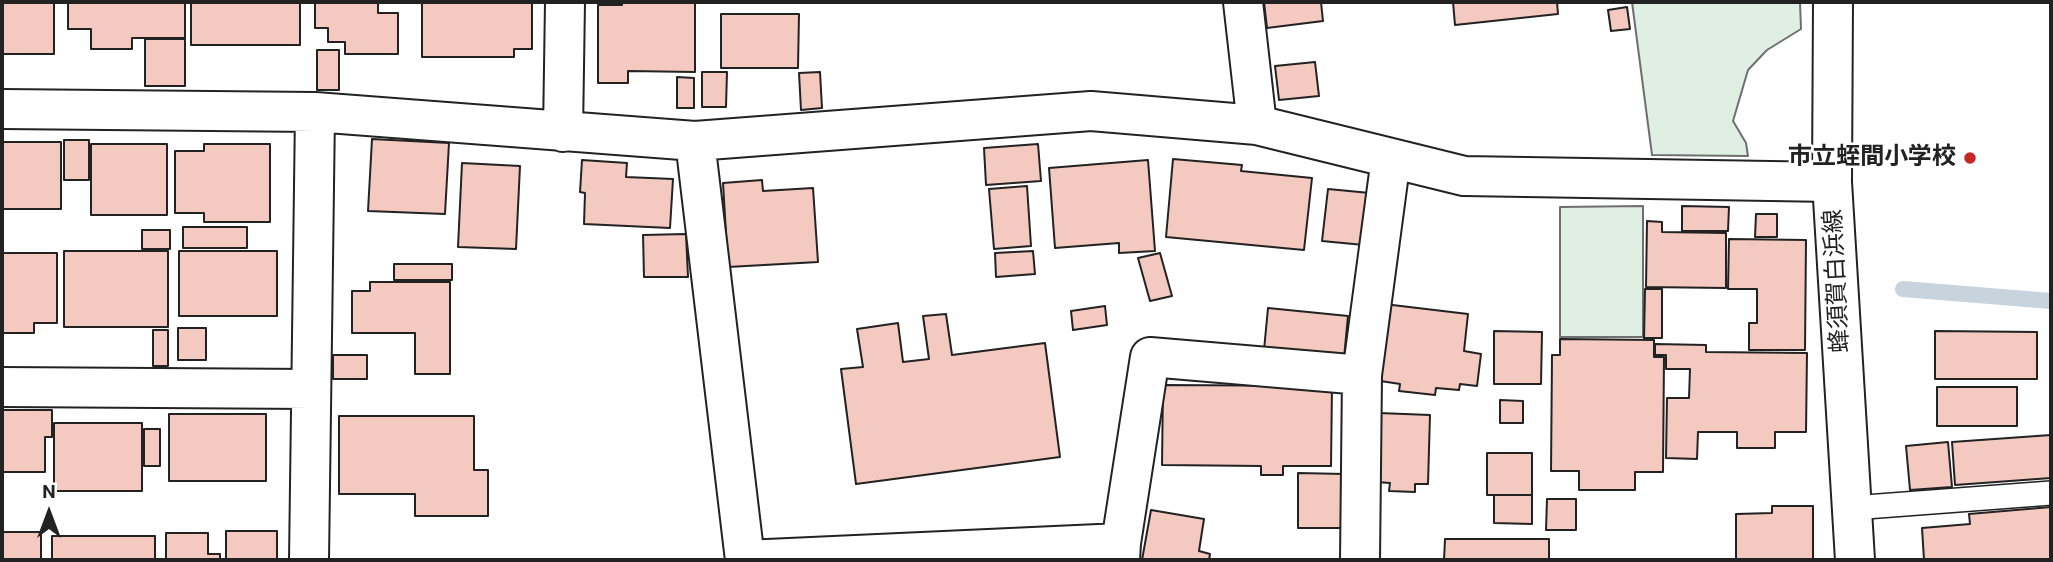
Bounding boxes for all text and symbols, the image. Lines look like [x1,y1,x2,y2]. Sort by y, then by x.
place label: 市立蛭間小学校 [1788,144,1956,172]
marker: 市立蛭間小学校 [1962,150,1978,166]
street label: 蜂須賀白浜線 [1820,208,1856,354]
north arrow [14,478,84,548]
text: N [42,480,56,503]

